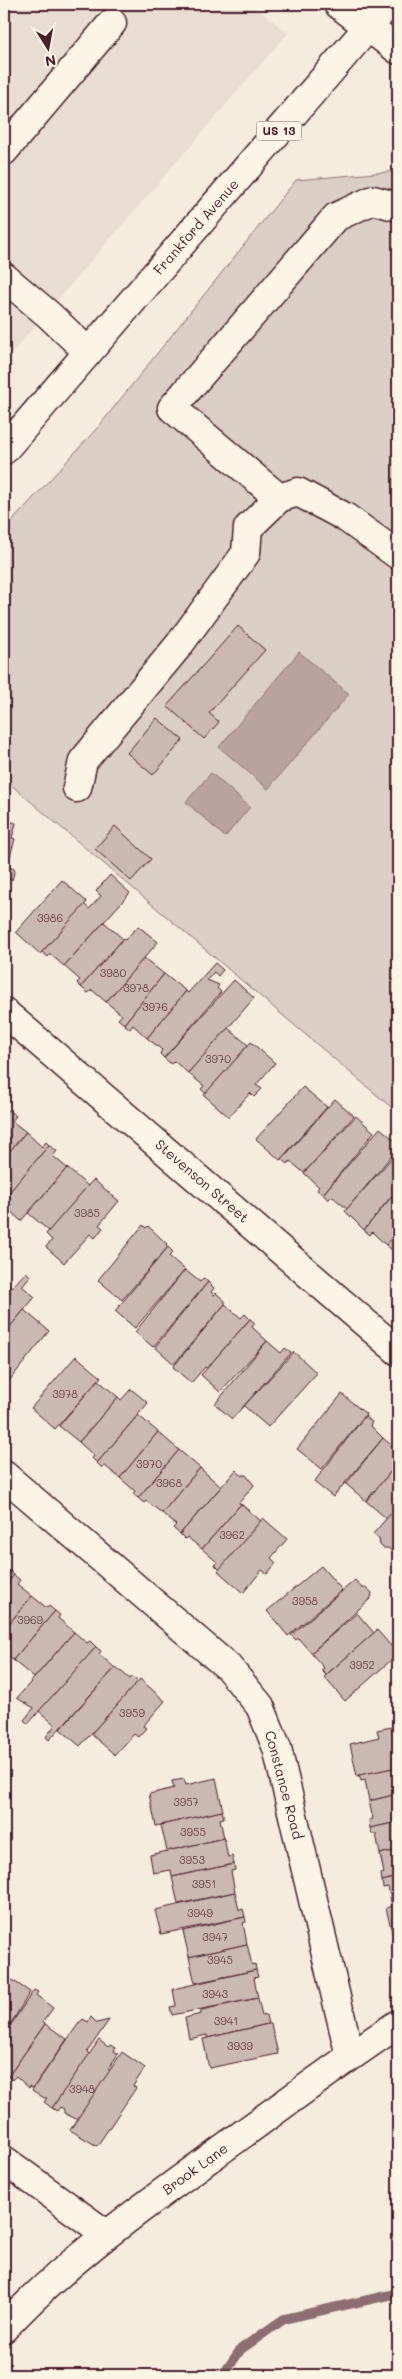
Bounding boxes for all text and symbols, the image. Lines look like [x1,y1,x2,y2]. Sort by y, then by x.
north arrow [22,22,72,72]
text: N [44,51,58,72]
road number: US 13 [256,122,302,140]
street label: Frankford Avenue [149,175,243,279]
house number: 3986 [37,910,63,925]
house number: 3980 [100,965,126,980]
house number: 3978 [123,980,149,995]
house number: 3976 [142,999,168,1014]
house number: 3970 [205,1051,231,1066]
street label: Stevenson Street [151,1135,253,1227]
house number: 3985 [74,1205,100,1220]
house number: 3978 [52,1386,78,1401]
house number: 3970 [136,1456,162,1471]
house number: 3968 [156,1475,182,1490]
house number: 3962 [219,1527,245,1542]
house number: 3958 [292,1593,318,1608]
house number: 3969 [17,1612,44,1627]
house number: 3952 [349,1657,375,1672]
house number: 3959 [119,1705,145,1720]
street label: Constance Road [261,1728,308,1841]
house number: 3957 [173,1794,199,1809]
house number: 3955 [180,1824,206,1839]
house number: 3953 [179,1852,205,1867]
house number: 3951 [192,1876,216,1891]
house number: 3949 [187,1905,213,1920]
house number: 3947 [202,1929,228,1944]
house number: 3945 [207,1952,233,1967]
house number: 3943 [202,1986,228,2001]
house number: 3941 [214,2013,238,2028]
house number: 3939 [227,2038,253,2053]
house number: 3948 [69,2081,95,2096]
street label: Brook Lane [158,2138,231,2199]

